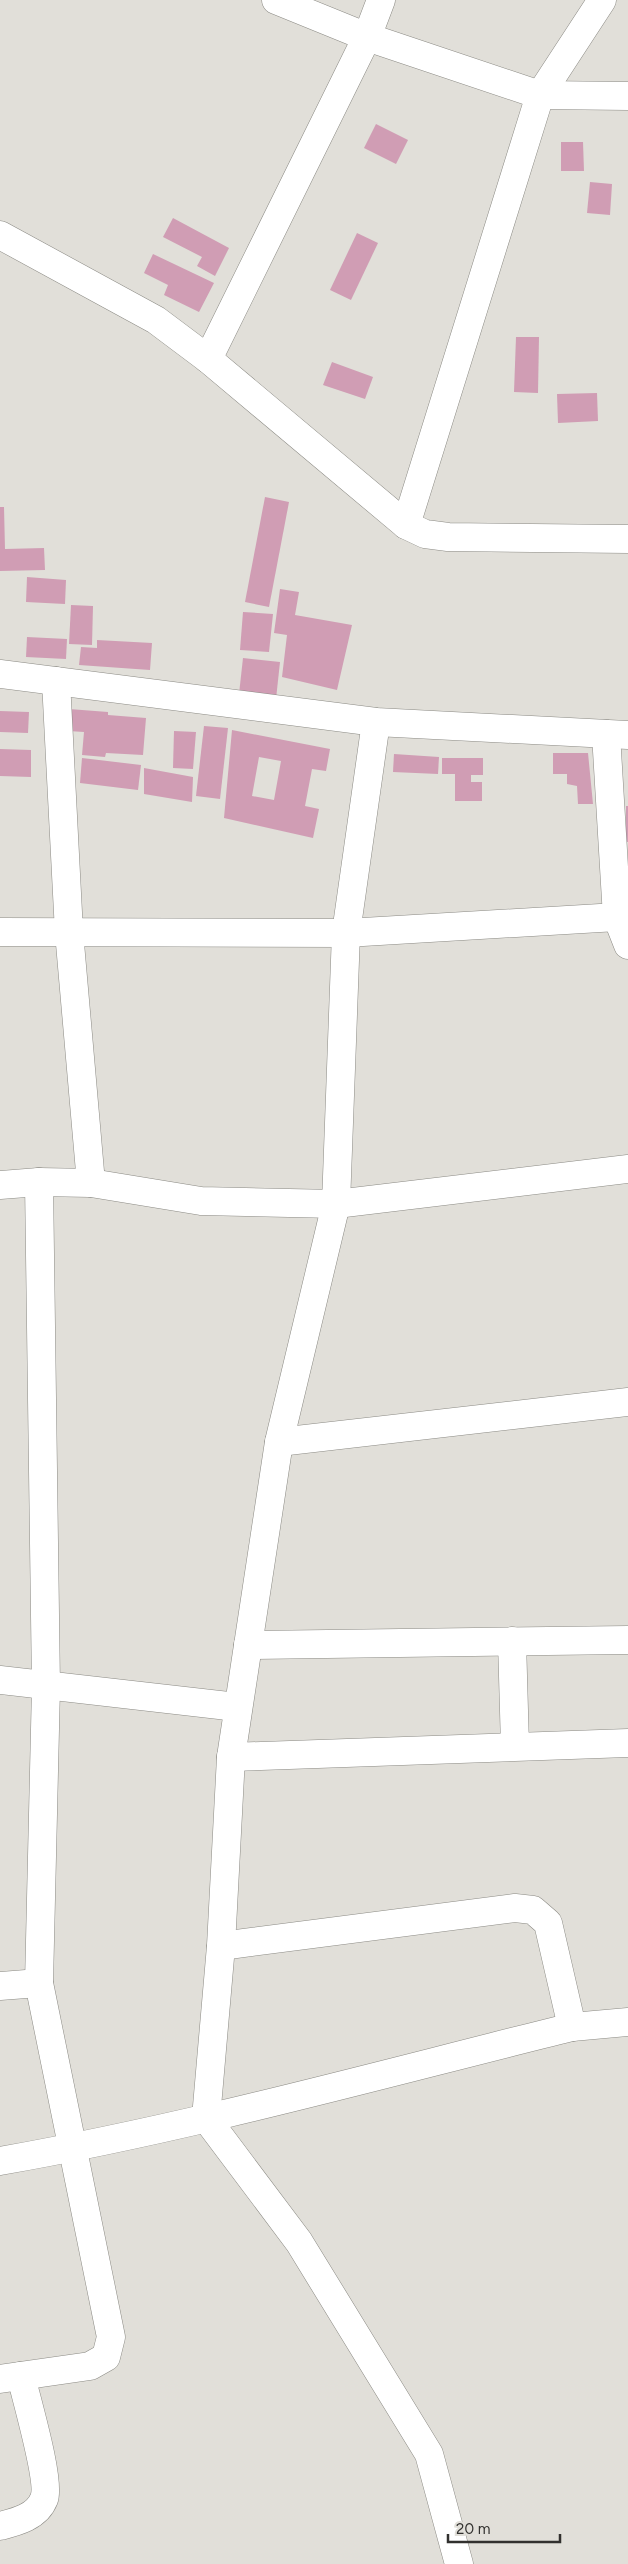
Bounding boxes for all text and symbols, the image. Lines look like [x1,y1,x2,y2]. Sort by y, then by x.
scale bar [448,2512,560,2544]
text: 20 m [456,2520,490,2538]

